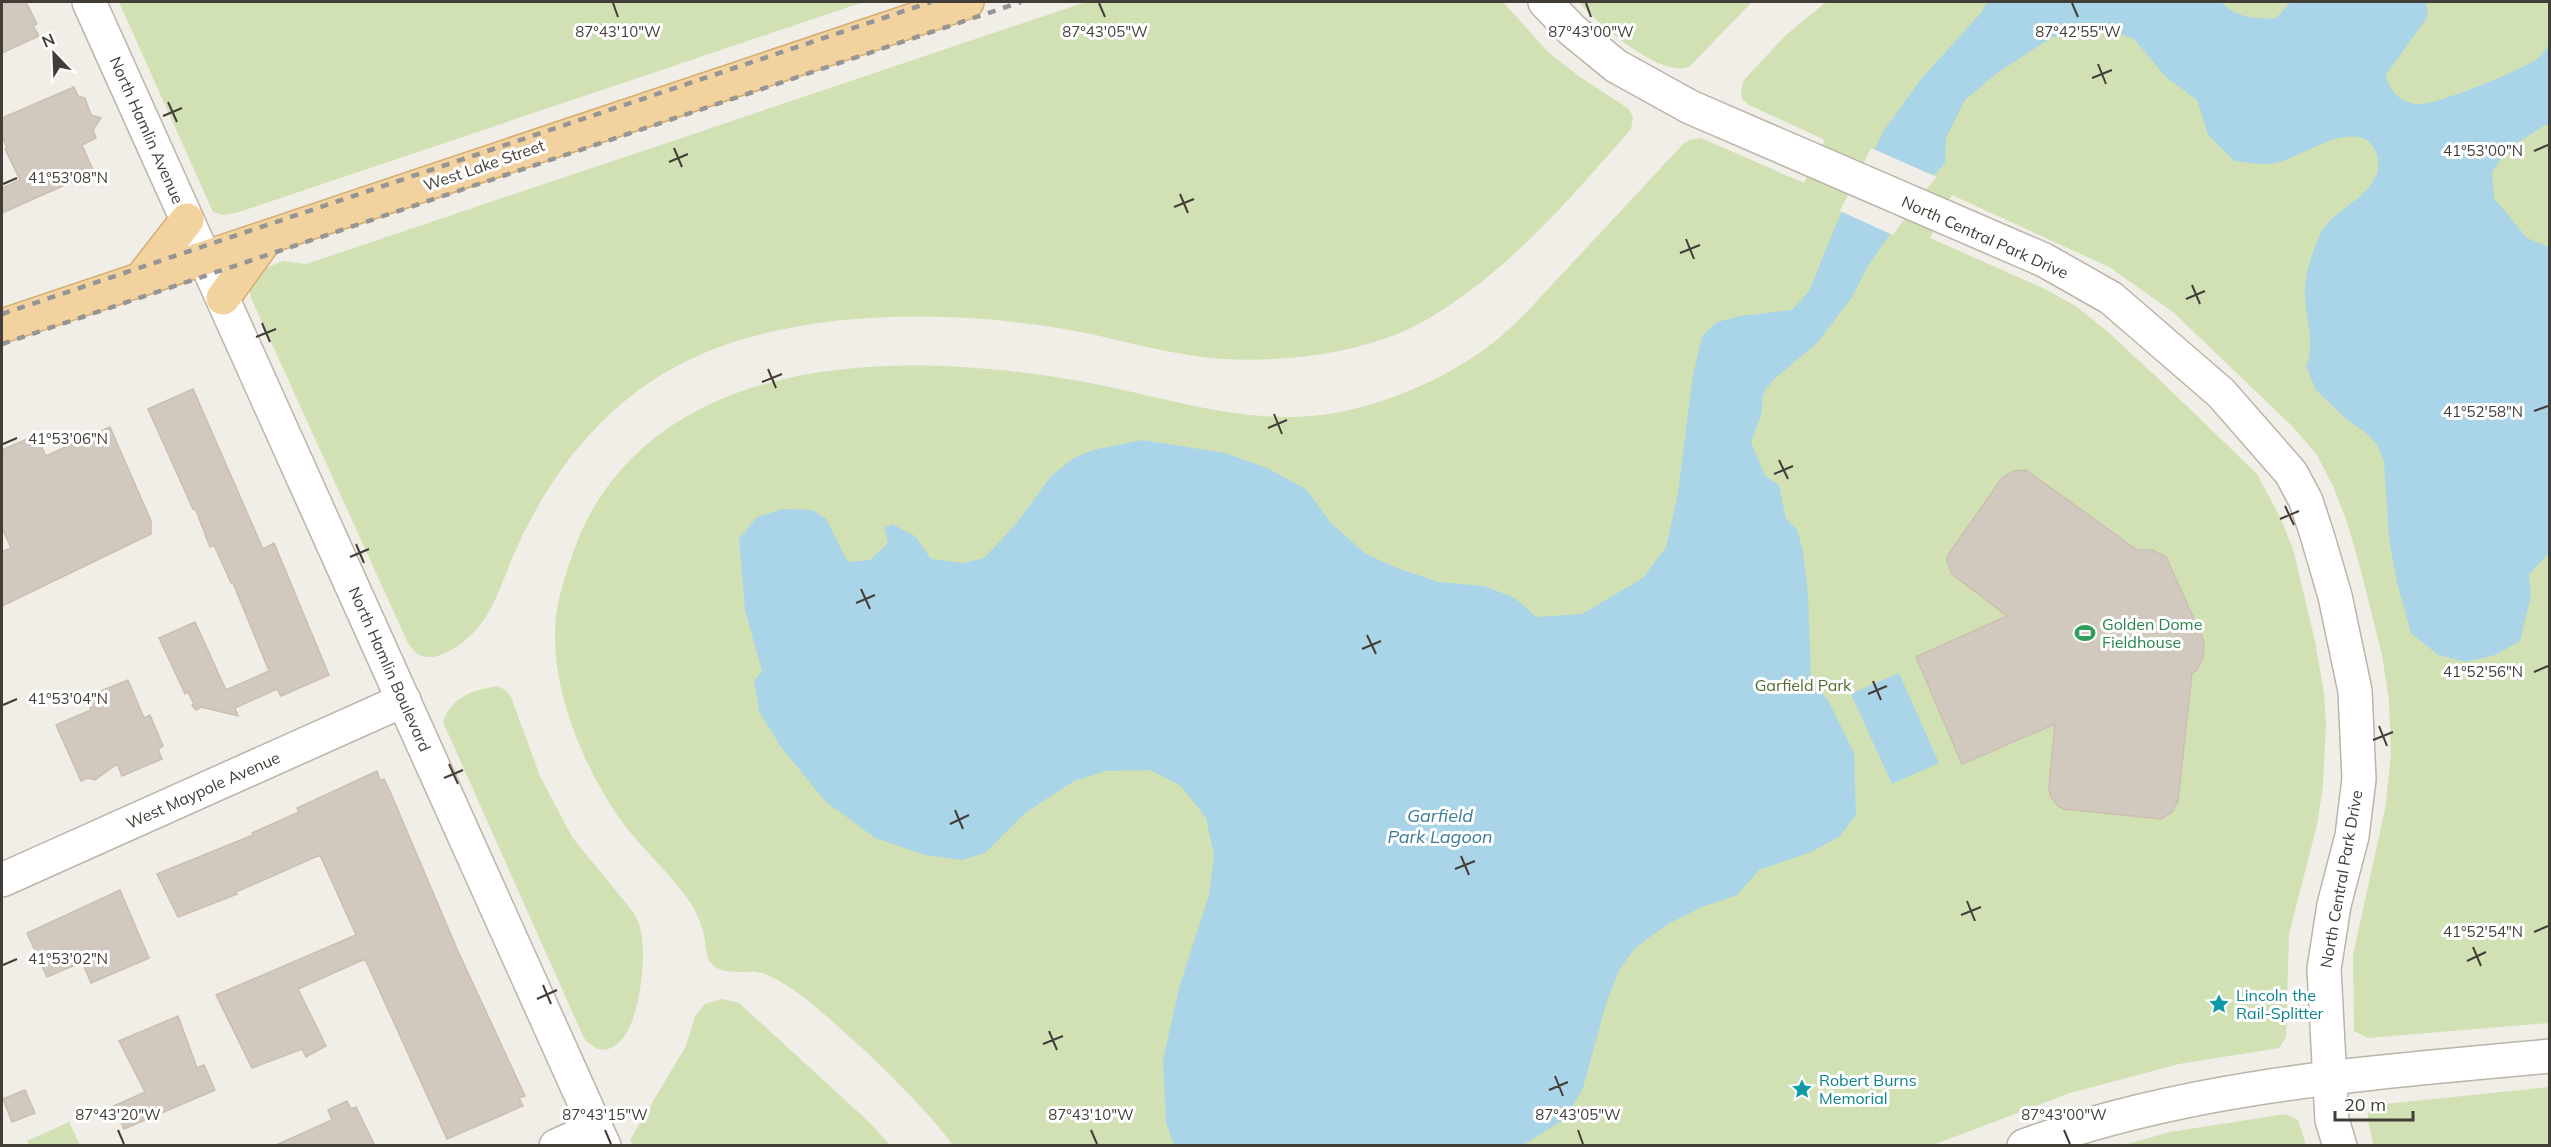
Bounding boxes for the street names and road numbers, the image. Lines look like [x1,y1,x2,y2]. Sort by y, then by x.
street label: North Hamlin Avenue [105,53,189,207]
street label: West Lake Street [421,135,548,195]
street label: North Central Park Drive [1899,191,2071,283]
street label: North Hamlin Boulevard [345,583,435,755]
street label: West Maypole Avenue [123,747,283,833]
street label: North Central Park Drive [2315,788,2367,970]

